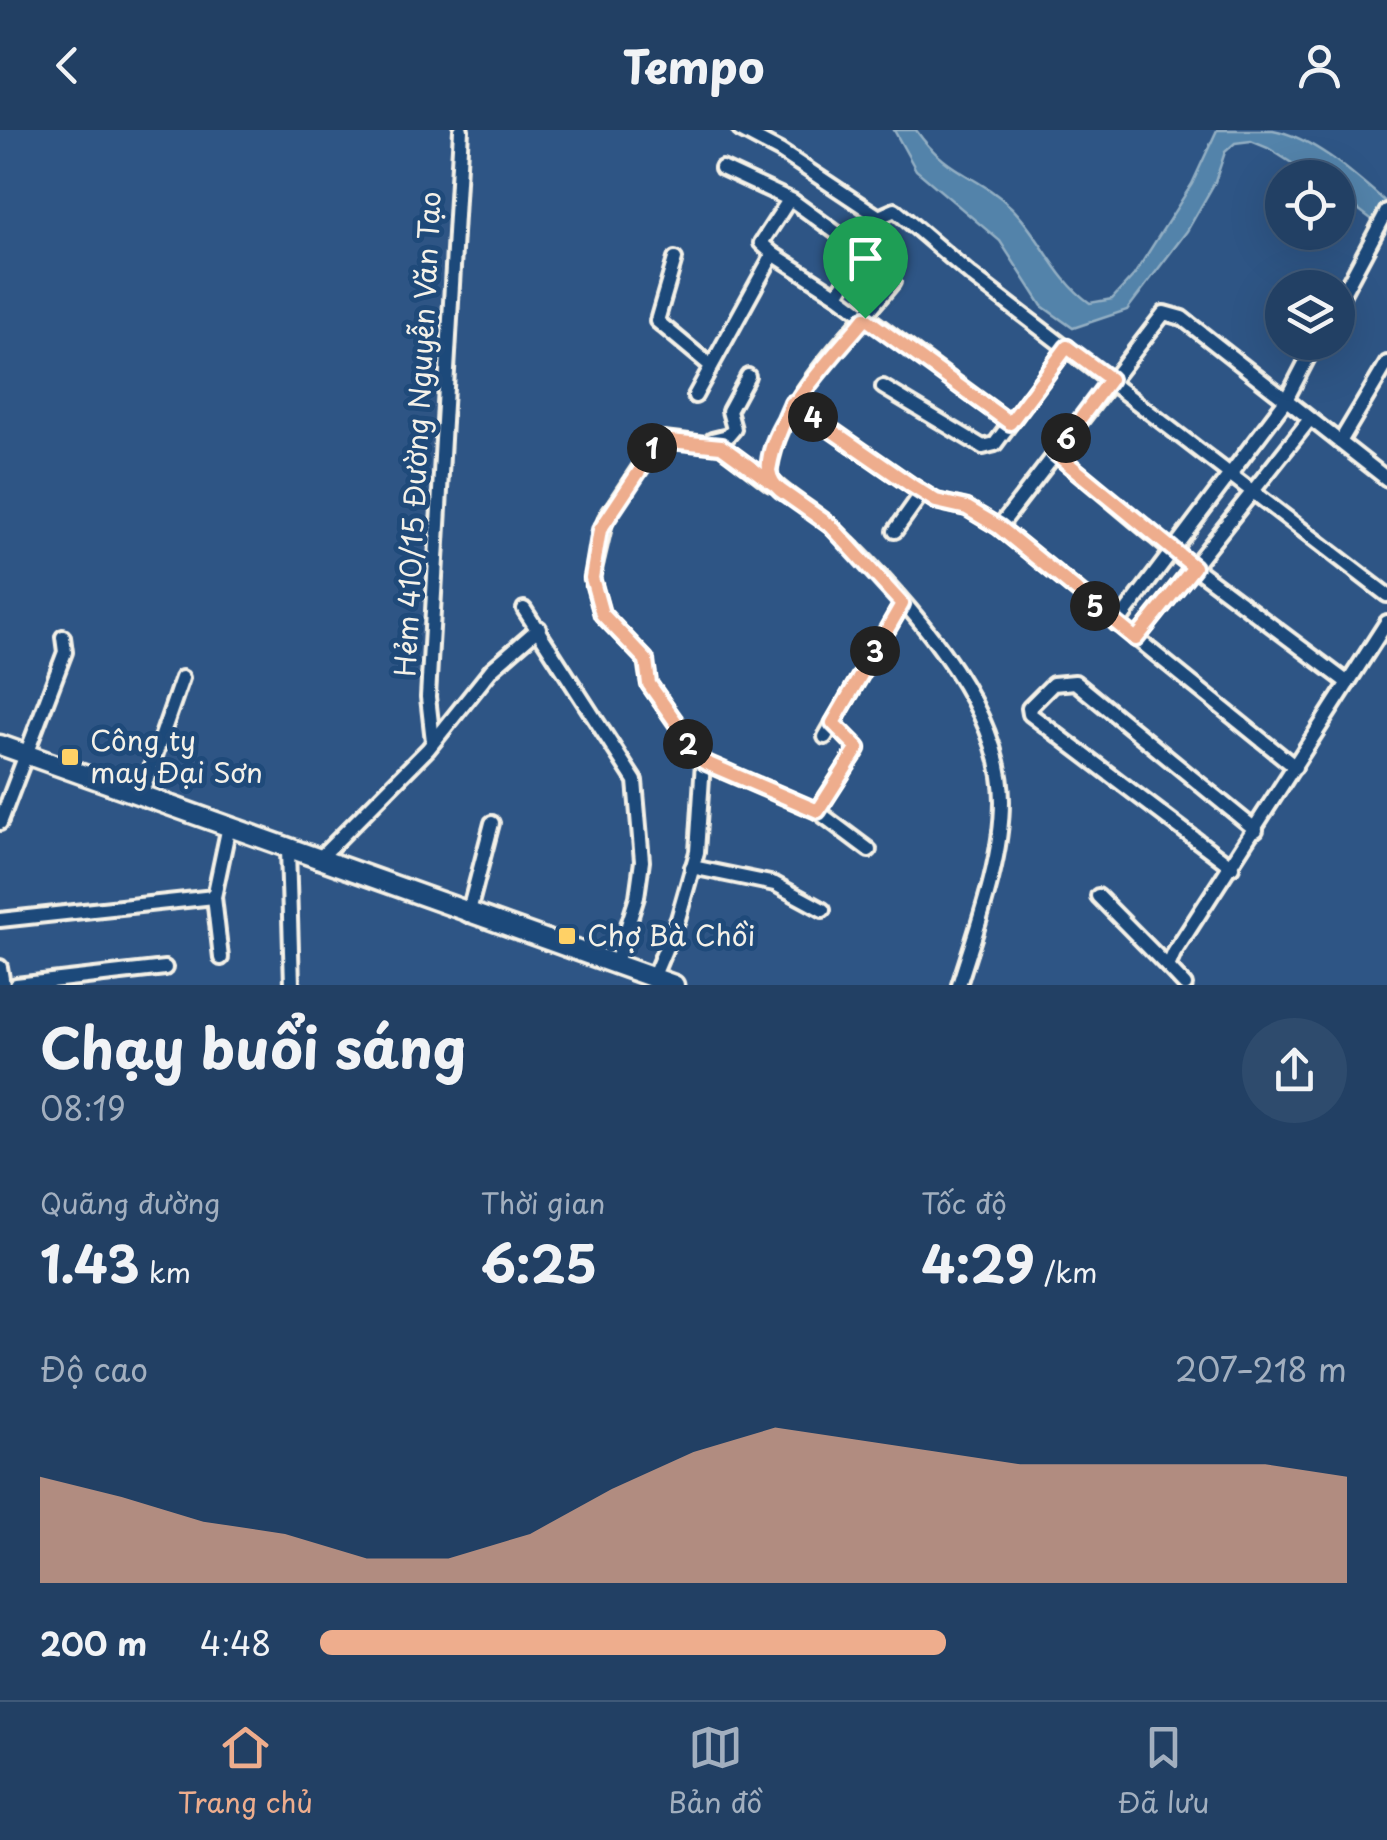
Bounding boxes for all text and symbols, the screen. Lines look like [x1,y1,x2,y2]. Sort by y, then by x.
text: Tempo [622,31,765,99]
icon: back [40,38,95,93]
icon: person [1292,38,1347,93]
map controls [1265,160,1355,360]
button: locate [1265,160,1355,250]
street label: Hẻm 410/15 Đường Nguyễn Văn Tạo [382,190,451,678]
pin [823,216,908,319]
icon: arrive [838,231,893,286]
button: layers [1265,270,1355,360]
pin: 4 [788,392,838,442]
text: 4 [803,395,823,438]
pin: 6 [1041,413,1091,463]
text: 6 [1056,416,1076,459]
pin: 1 [627,423,677,473]
text: 1 [645,426,659,469]
pin: 5 [1070,581,1120,631]
text: 5 [1086,584,1104,627]
pin: 3 [850,626,900,676]
text: 3 [866,629,884,672]
place label: Công ty may Đại Sơn [90,718,263,793]
pin: 2 [663,719,713,769]
text: 2 [678,722,698,765]
marker: Công ty may Đại Sơn [59,746,81,768]
place label: Chợ Bà Chồi [587,913,755,956]
marker: Chợ Bà Chồi [556,925,578,947]
text: Chạy buổi sáng [40,1005,466,1088]
button: share [1242,1018,1347,1123]
text: 08:19 [40,1084,126,1132]
text: Quãng đường [40,1181,220,1224]
text: Thời gian [481,1181,605,1224]
text: Tốc độ [921,1181,1007,1224]
text: 1.43 [40,1224,140,1300]
text: 6:25 [481,1224,597,1300]
text: 4:29 [921,1224,1035,1300]
text: km [140,1250,191,1293]
text: /km [1035,1250,1097,1293]
text: Độ cao [40,1345,148,1393]
text: 207–218 m [1175,1345,1347,1393]
text: 200 m [40,1619,147,1667]
text: 4:48 [200,1619,271,1667]
tab: Trang chủ [178,1720,313,1823]
tab: Bản đồ [668,1720,762,1823]
tab: Đã lưu [1118,1720,1209,1823]

